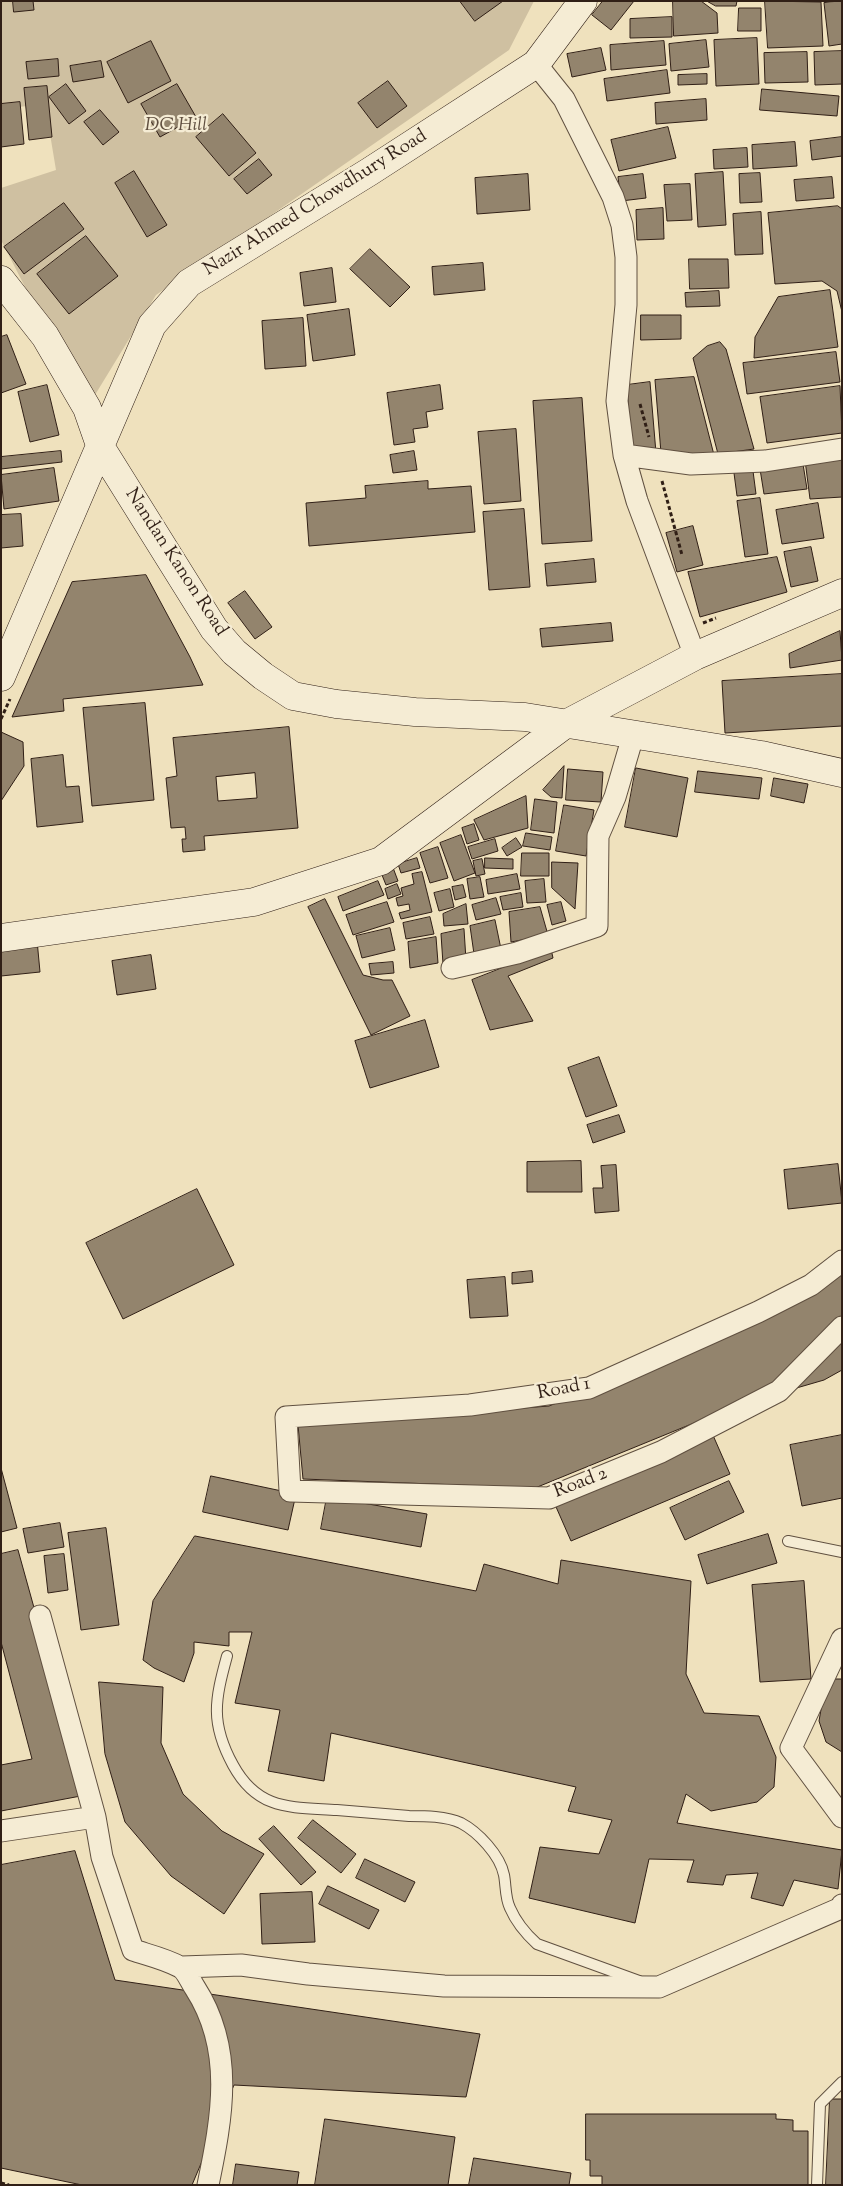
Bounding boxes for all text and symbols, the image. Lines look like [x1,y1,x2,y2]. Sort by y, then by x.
park label: DC Hill [145,116,207,138]
street label: Nazir Ahmed Chowdhury Road [200,126,432,282]
street label: Nandan Kanon Road [119,485,231,641]
street label: Road 1 [536,1374,592,1406]
street label: Road 2 [551,1463,611,1505]

